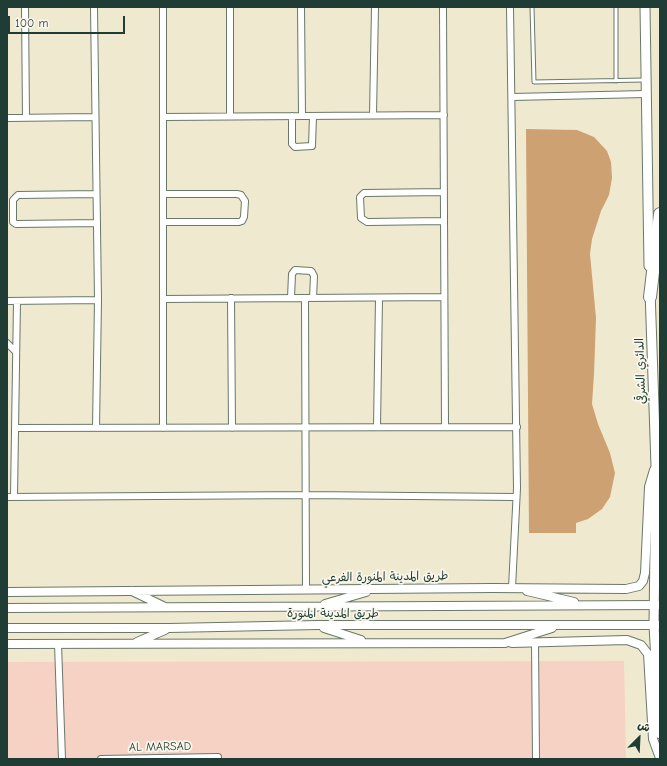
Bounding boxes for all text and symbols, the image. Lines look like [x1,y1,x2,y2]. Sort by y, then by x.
scale bar [10,8,127,34]
text: 100 m [15,16,48,30]
street label: الدائري الشرقي [633,338,649,404]
street label: طريق المدينة المنورة الفرعي [322,569,448,585]
street label: طريق المدينة المنورة [287,607,379,621]
north arrow [619,718,659,758]
text: ش [636,718,652,735]
street label: AL MARSAD [129,739,191,755]

